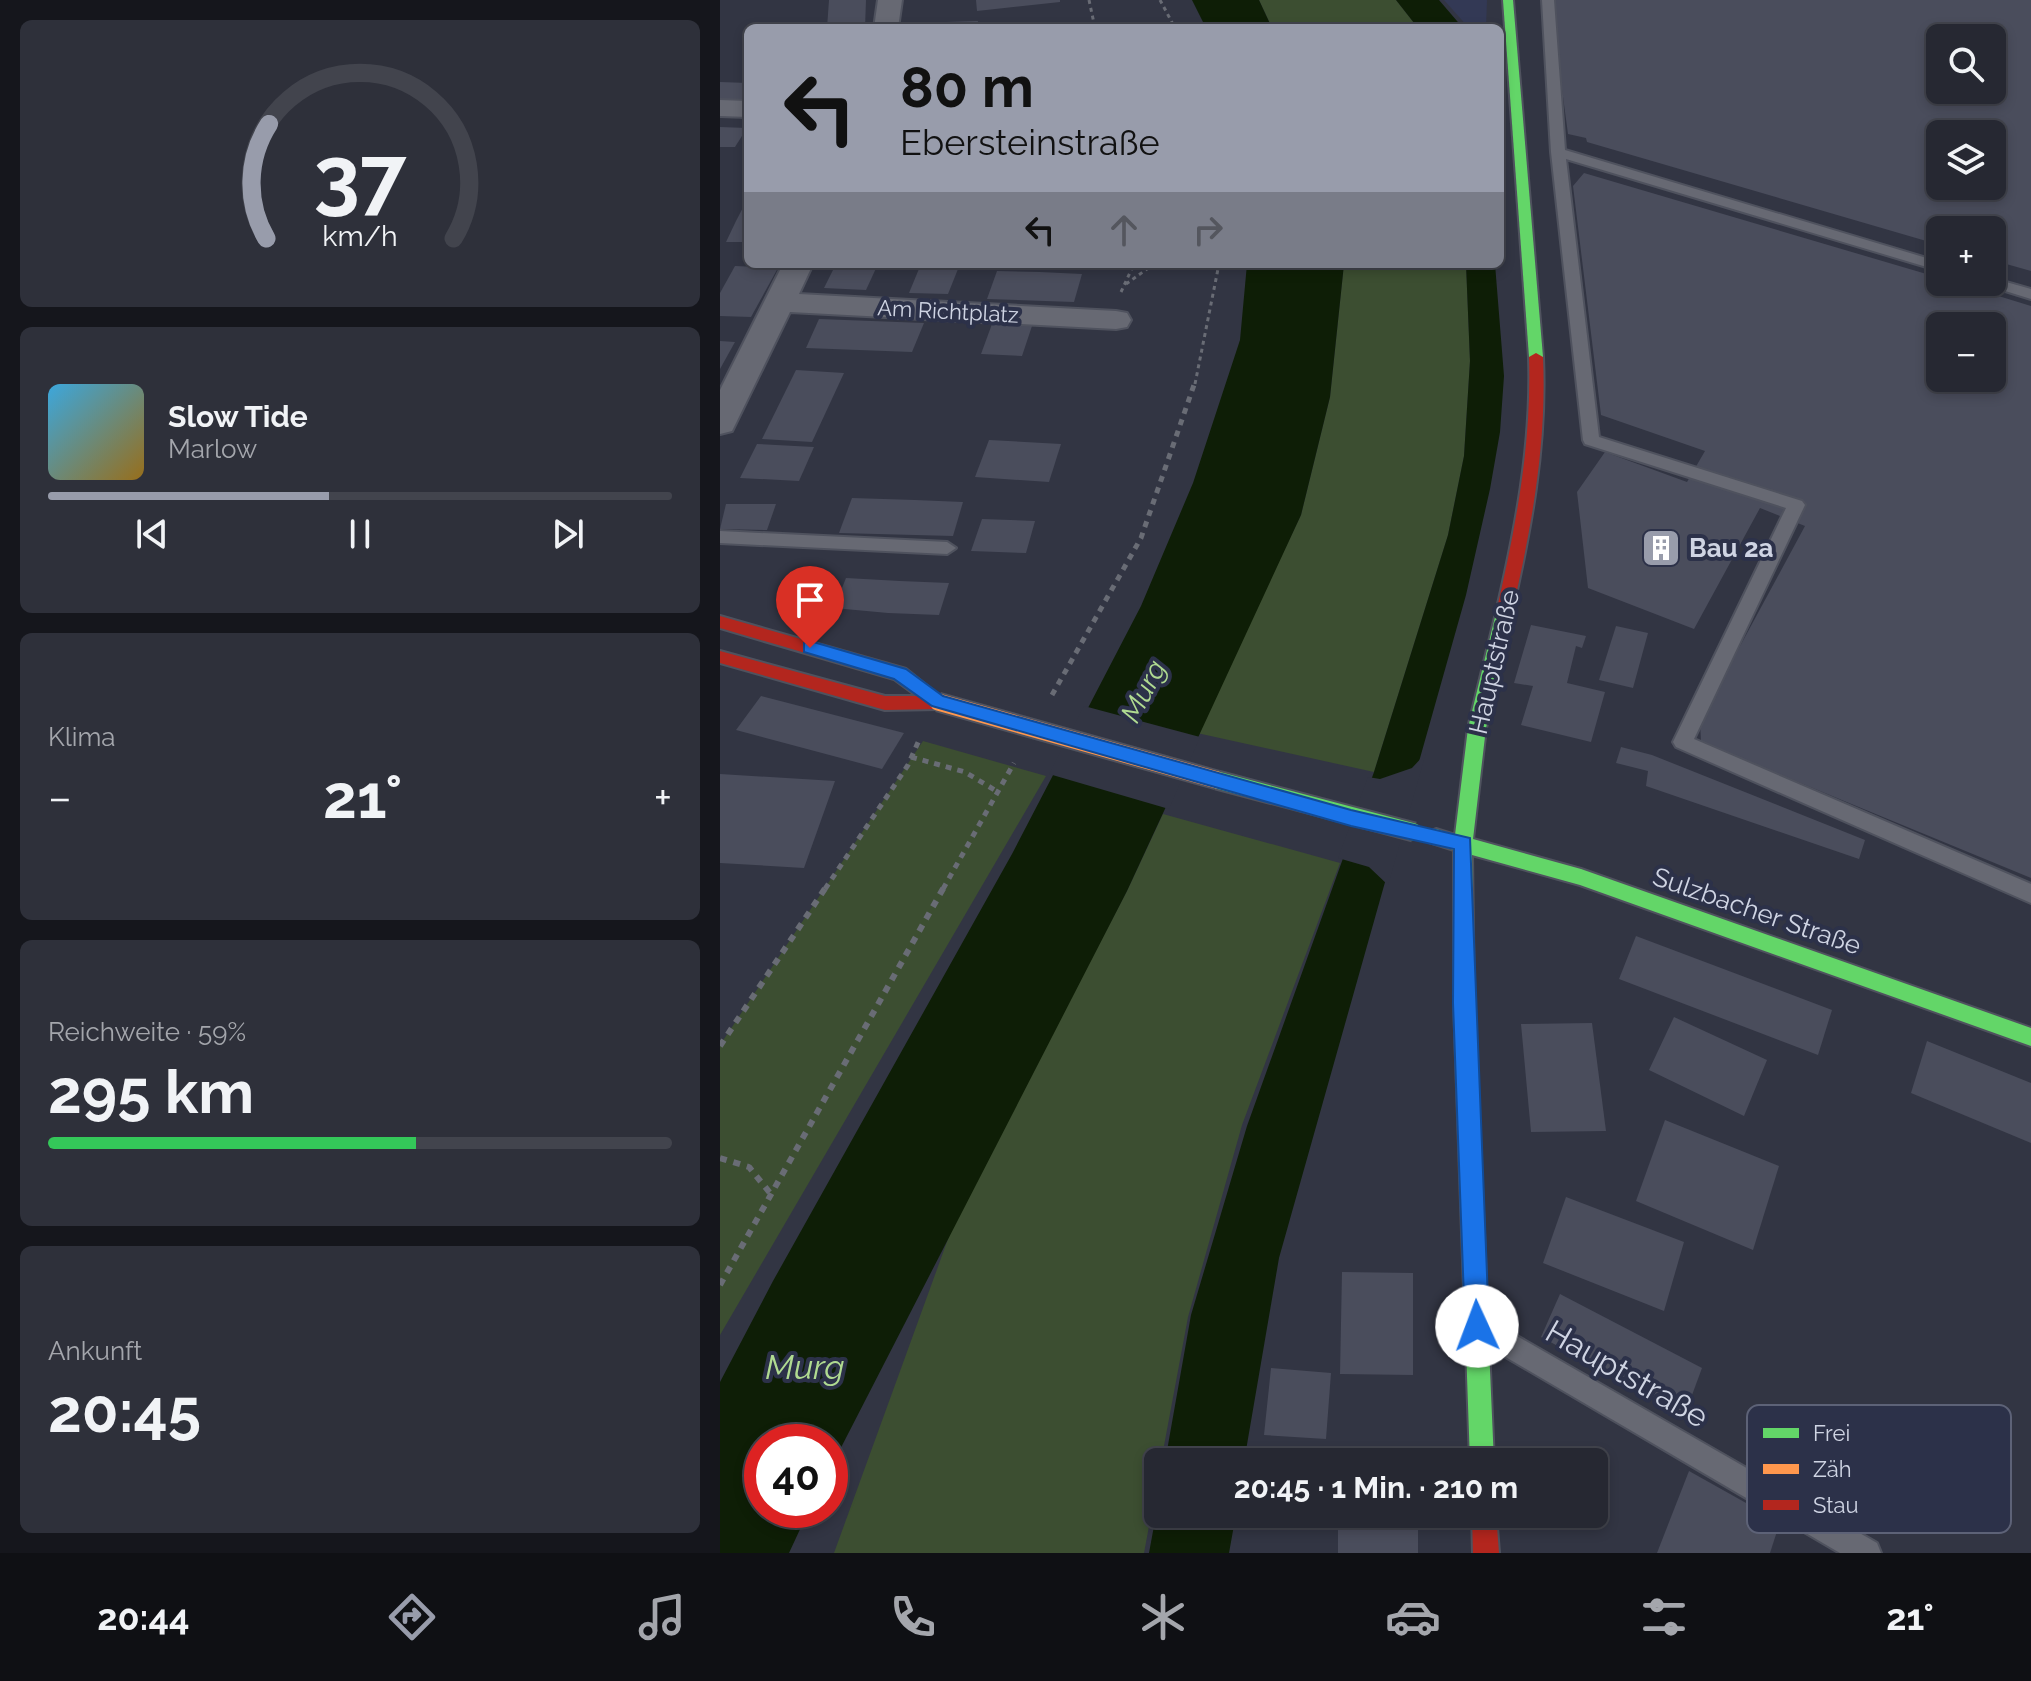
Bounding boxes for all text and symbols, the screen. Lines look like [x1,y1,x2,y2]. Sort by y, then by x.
map controls [1926,24,2006,392]
button: search [1926,24,2006,104]
text: 80 m [900,54,1034,120]
icon: left [768,56,872,160]
button: layers [1926,120,2006,200]
text: Ebersteinstraße [900,121,1160,163]
text: 37 [313,127,407,224]
icon: left [1018,208,1062,252]
icon: ahead [1102,208,1146,252]
icon: right [1186,208,1230,252]
button: + [1926,216,2006,296]
text: km/h [322,219,398,253]
street label: Am Richtplatz [877,294,1020,328]
button: − [1926,312,2006,392]
text: Slow Tide [168,399,308,434]
text: Marlow [168,434,257,464]
icon: previous [130,512,174,556]
icon: pause [338,512,382,556]
icon: next [546,512,590,556]
building icon: Bau 2a [1640,527,1682,569]
place label: Bau 2a [1689,533,1774,563]
pin [776,566,844,648]
icon: arrive [788,578,832,622]
street label: Hauptstraße [1463,587,1525,737]
water label: Murg [1114,655,1173,728]
text: Klima [48,722,116,752]
text: 21° [323,762,402,832]
text: − [48,772,72,823]
text: + [654,772,672,823]
street label: Sulzbacher Straße [1649,861,1865,961]
text: Reichweite · 59% [48,1017,246,1047]
text: 295 km [48,1057,254,1127]
position arrow [1435,1284,1519,1368]
street label: Hauptstraße [1539,1312,1715,1435]
text: Ankunft [48,1336,142,1366]
water label: Murg [765,1347,845,1387]
text: 20:45 [48,1376,201,1446]
legend [1747,1405,2011,1533]
text: Frei [1813,1420,1850,1446]
speed limit sign: 40 [744,1424,848,1528]
text: Zäh [1813,1456,1852,1482]
text: 20:45 · 1 Min. · 210 m [1234,1470,1518,1505]
text: Stau [1813,1492,1859,1518]
icon: directions [384,1589,440,1645]
icon: music [634,1589,690,1645]
icon: phone [885,1589,941,1645]
icon: climate [1135,1589,1191,1645]
icon: car [1385,1589,1441,1645]
icon: filters [1636,1589,1692,1645]
text: 20:44 [97,1596,190,1638]
text: 21° [1886,1596,1934,1638]

